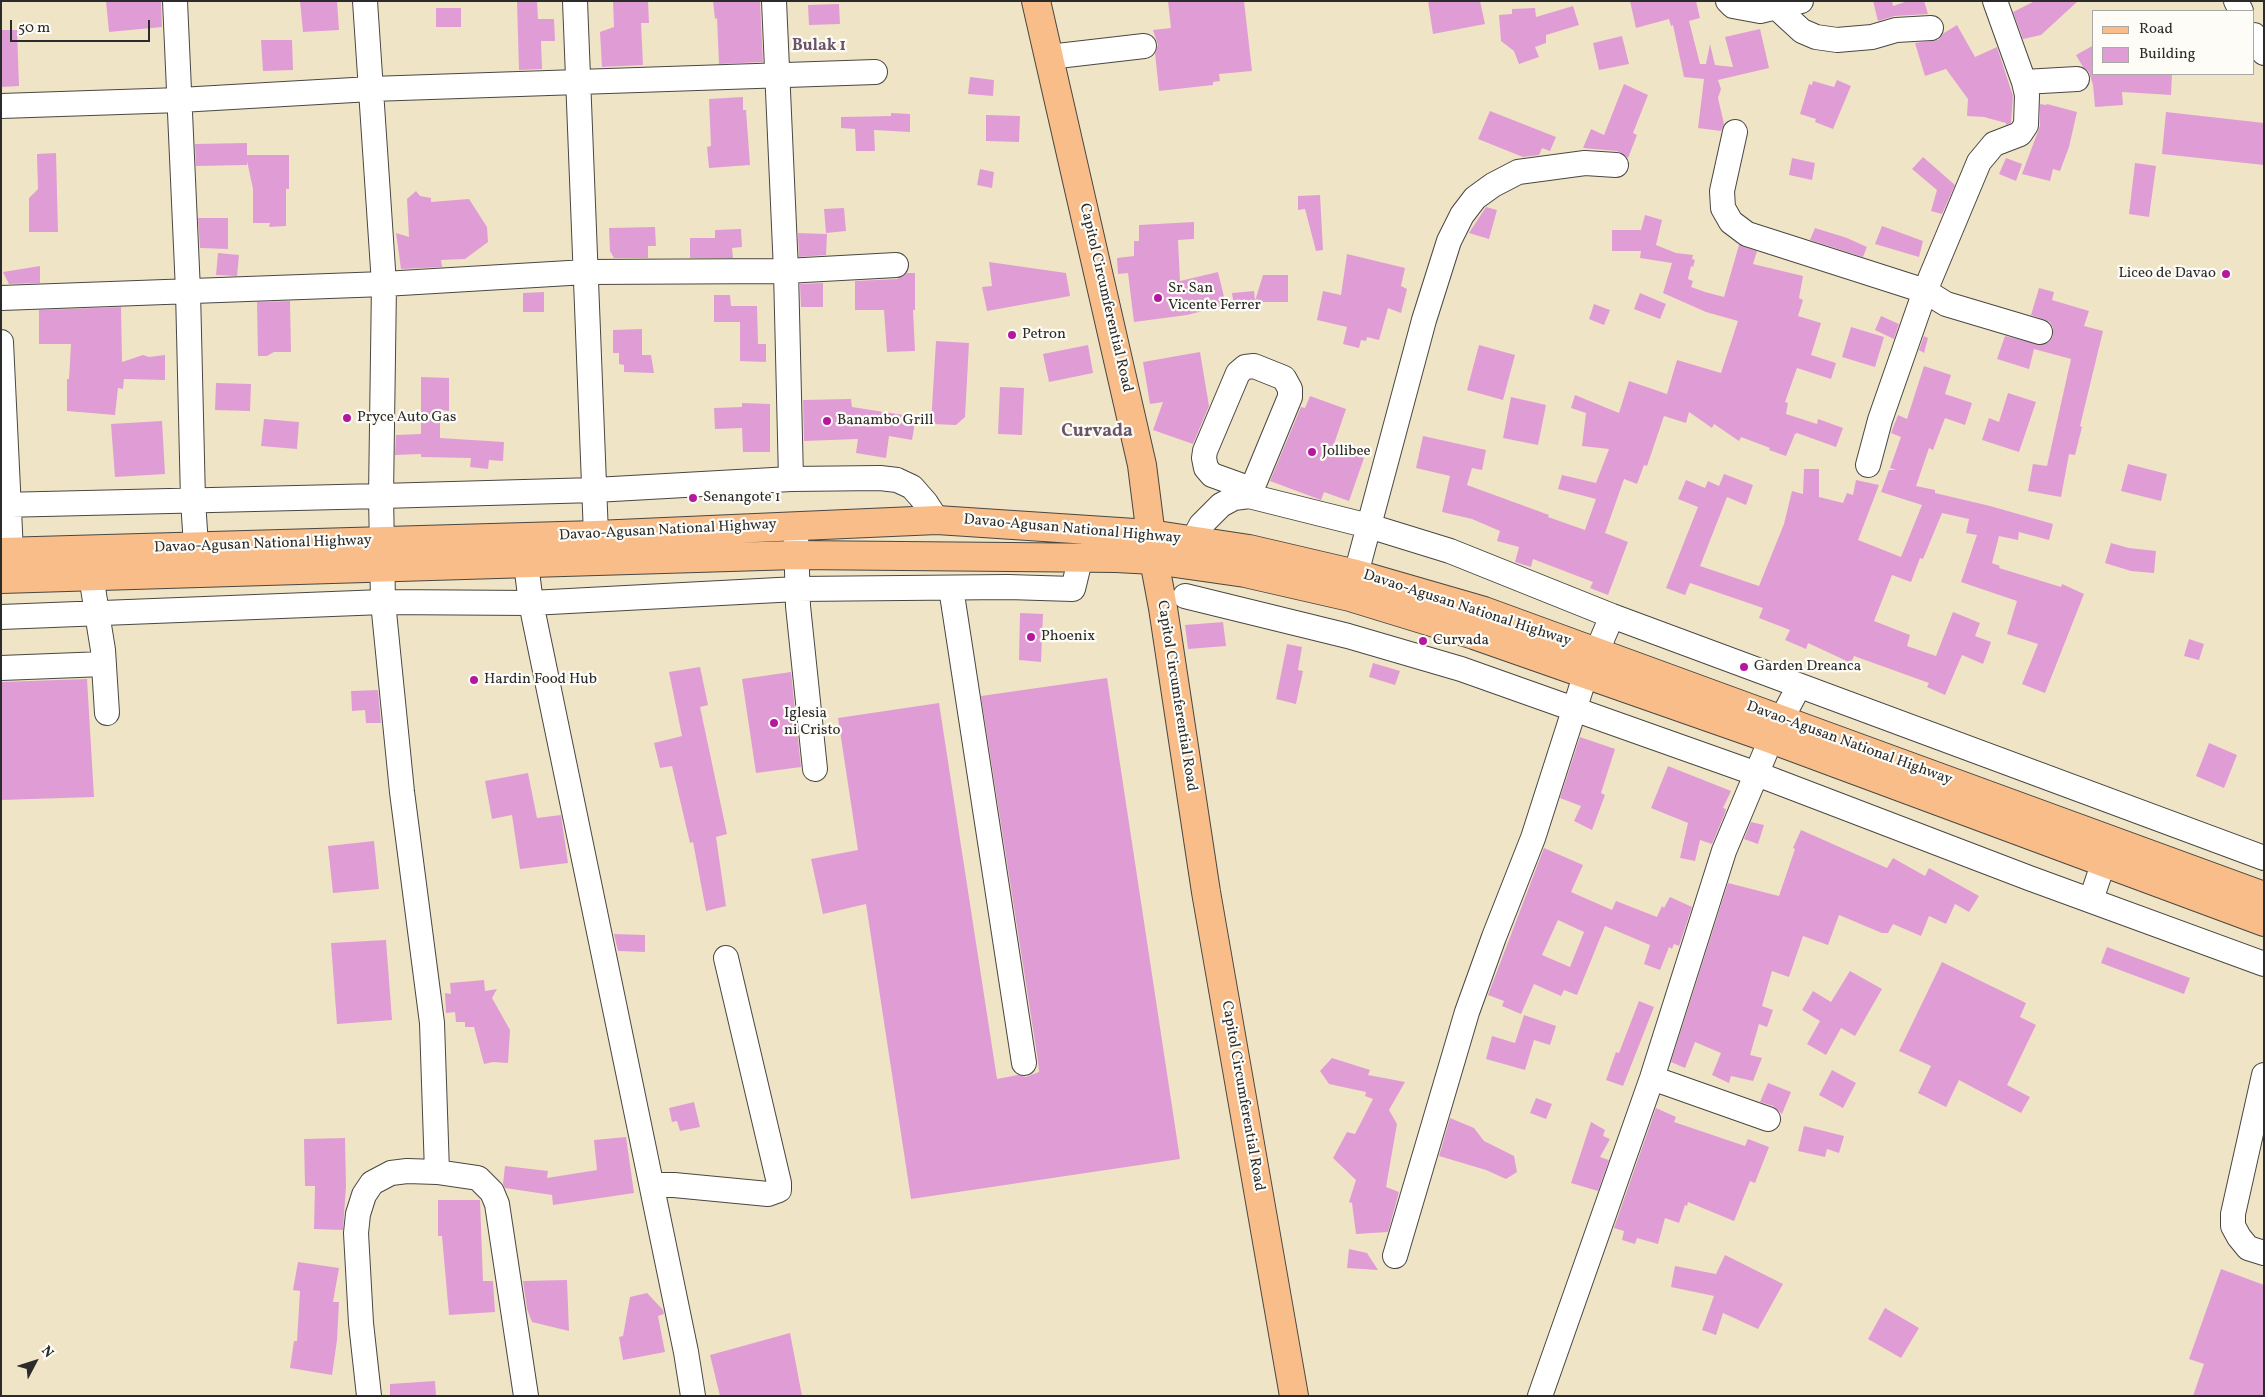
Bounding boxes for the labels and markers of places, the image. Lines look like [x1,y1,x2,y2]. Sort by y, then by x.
place label: Liceo de Davao [2118,265,2216,283]
marker: Liceo de Davao [2220,268,2232,280]
place label: Sr. San Vicente Ferrer [1168,280,1261,315]
marker: Sr. San Vicente Ferrer [1152,292,1164,304]
place label: Petron [1022,326,1066,344]
marker: Petron [1006,329,1018,341]
place label: Pryce Auto Gas [357,409,456,427]
marker: Pryce Auto Gas [341,412,353,424]
place label: Banambo Grill [837,412,933,430]
marker: Banambo Grill [821,415,833,427]
place label: Jollibee [1322,443,1371,461]
marker: Jollibee [1306,446,1318,458]
place label: Senangote 1 [703,489,780,507]
marker: Senangote 1 [687,492,699,504]
place label: Phoenix [1041,628,1095,646]
marker: Phoenix [1025,631,1037,643]
place label: Curvada [1433,632,1489,650]
marker: Curvada [1417,635,1429,647]
place label: Garden Dreanca [1754,658,1861,676]
marker: Garden Dreanca [1738,661,1750,673]
place label: Hardin Food Hub [484,671,597,689]
marker: Hardin Food Hub [468,674,480,686]
place label: Iglesia ni Cristo [784,705,841,740]
marker: Iglesia ni Cristo [768,717,780,729]

